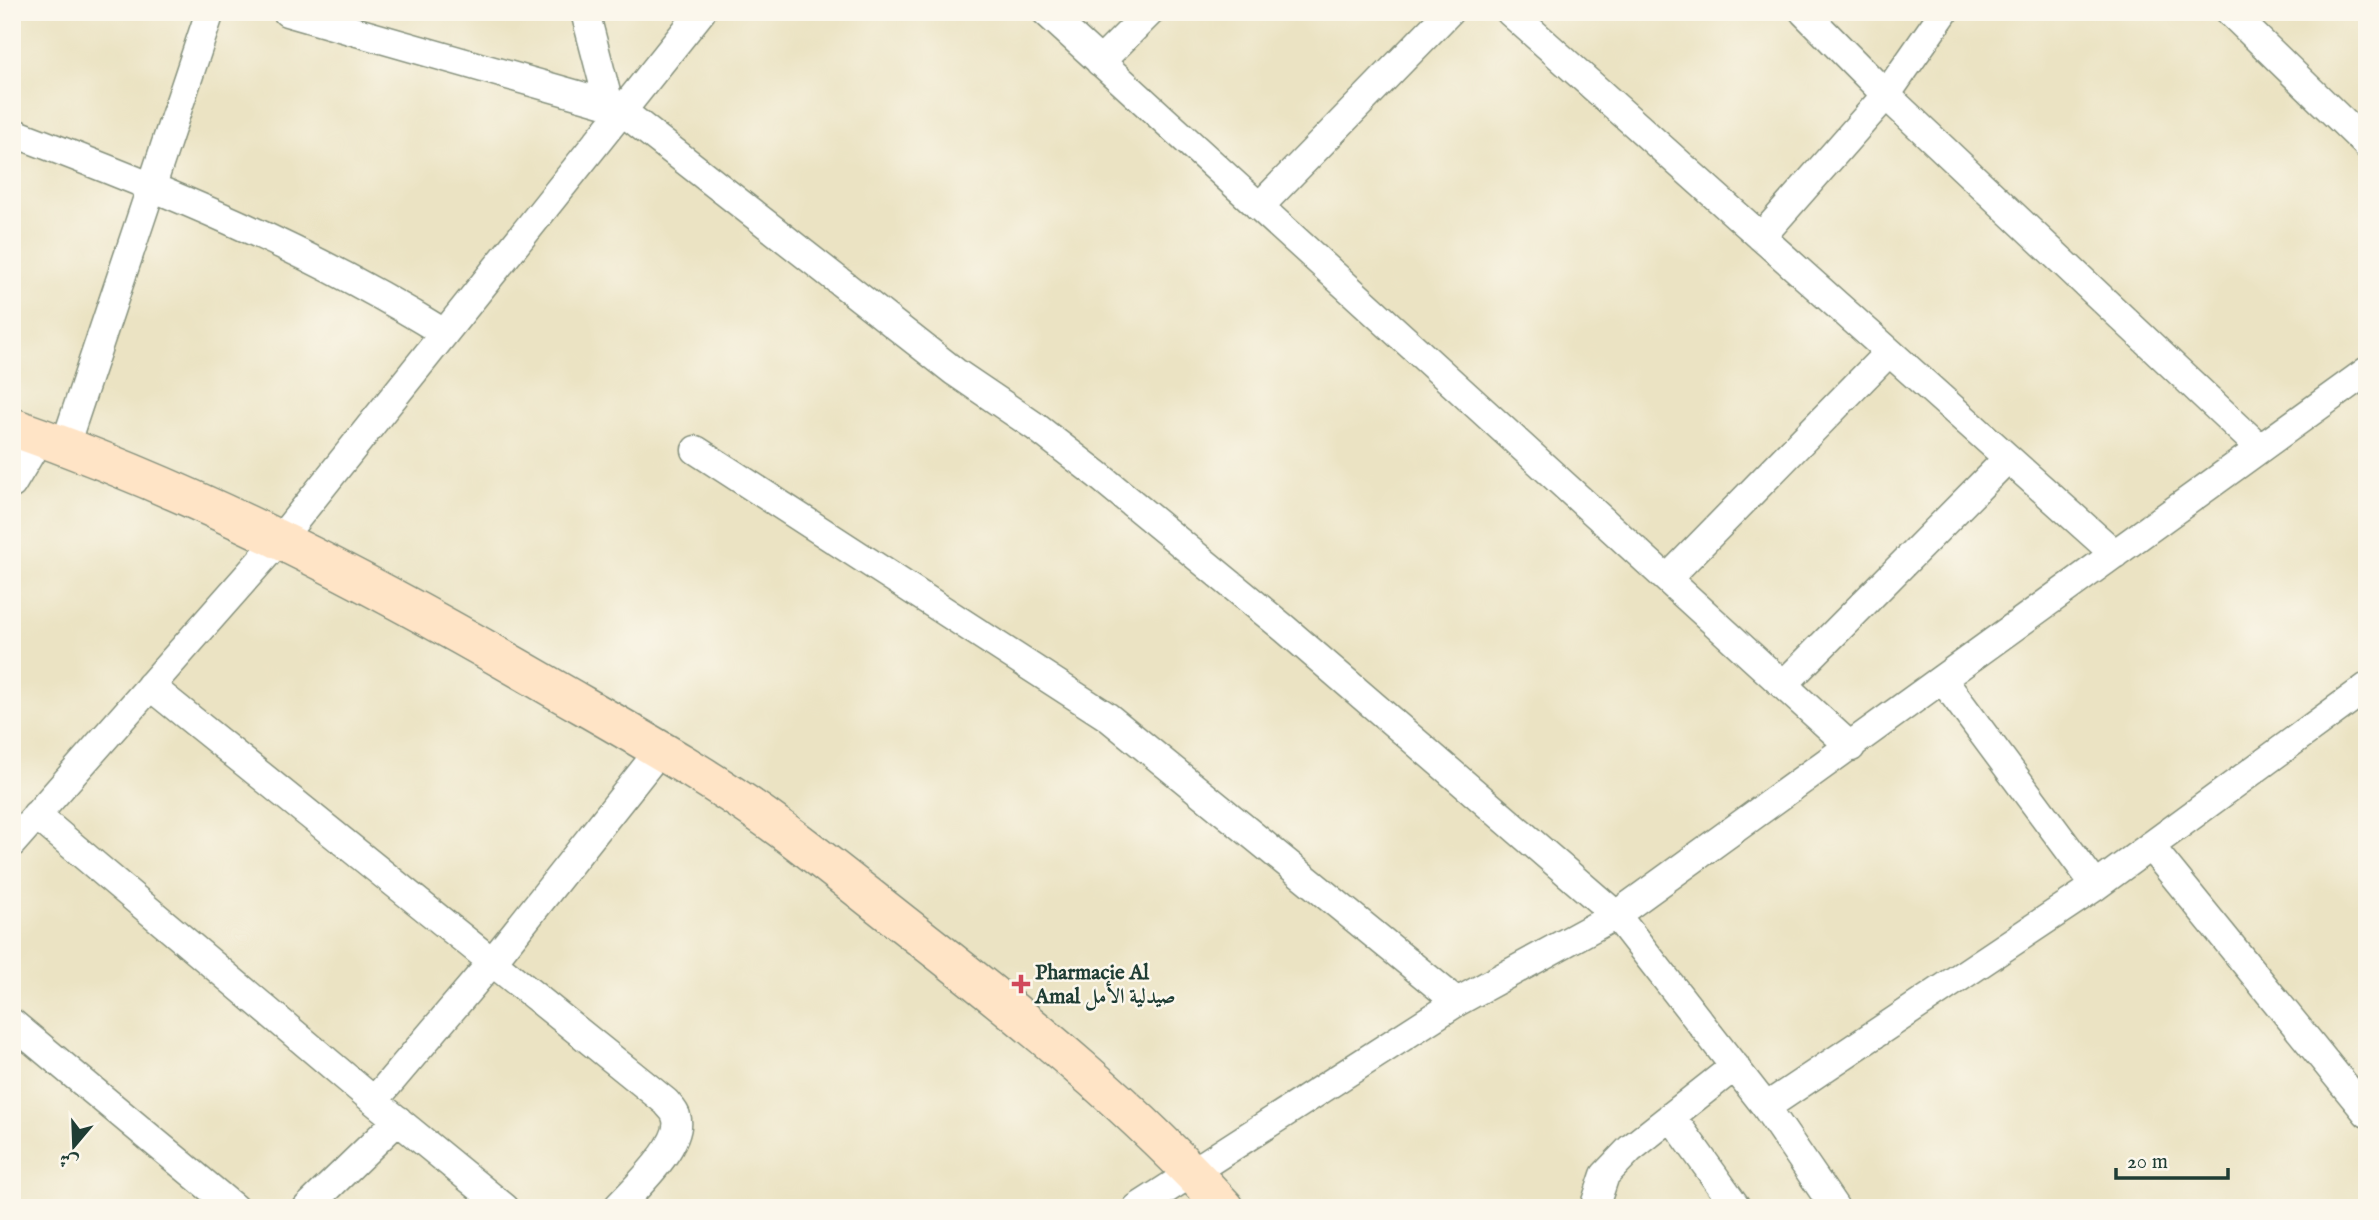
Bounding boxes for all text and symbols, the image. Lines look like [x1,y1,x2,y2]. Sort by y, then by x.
place label: Pharmacie Al Amal صيدلية الأمل [1034,960,1176,1011]
marker: Pharmacie Al Amal صيدلية الأمل [1013,976,1029,992]
north arrow [38,1112,108,1182]
scale bar [2116,1136,2228,1180]
text: ش [56,1146,82,1175]
text: 20 m [2127,1149,2168,1176]

